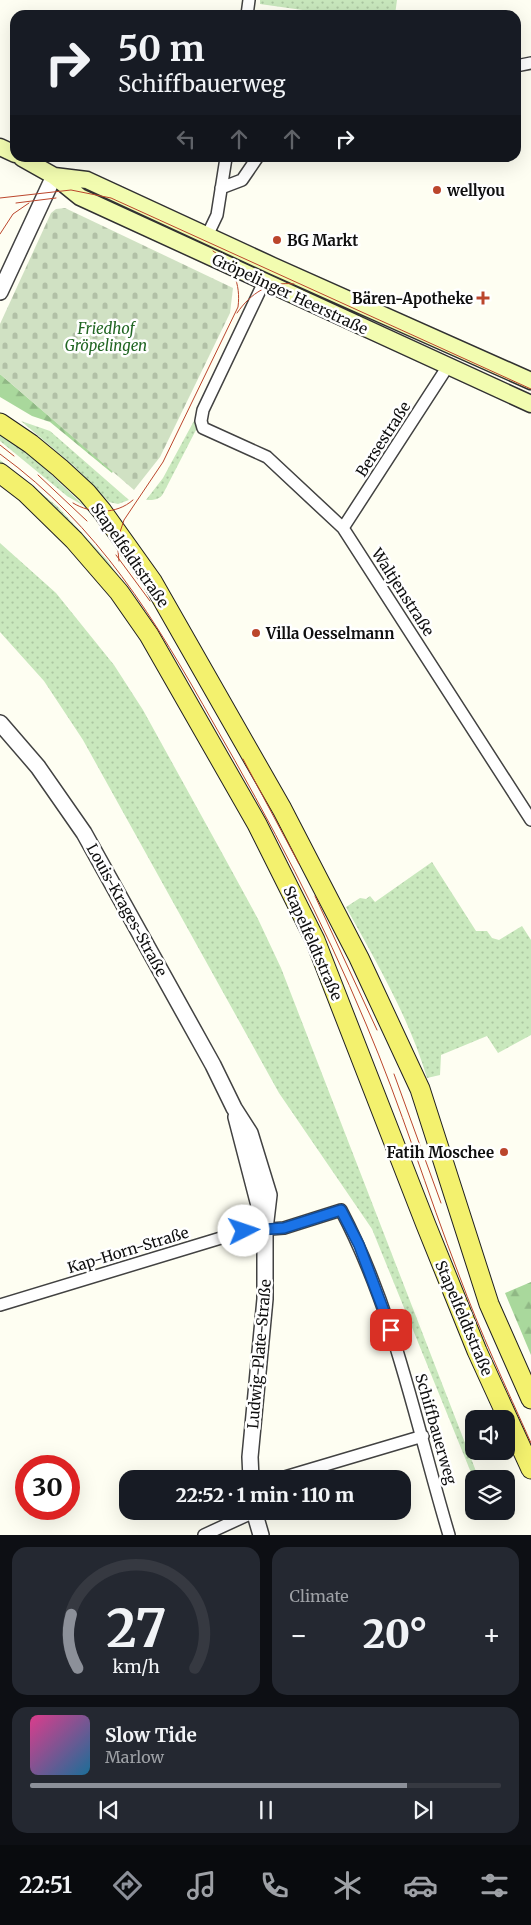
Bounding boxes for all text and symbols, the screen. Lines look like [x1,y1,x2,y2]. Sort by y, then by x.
text: 50 m [118,27,205,71]
icon: right [35,30,100,95]
text: Schiffbauerweg [118,70,286,98]
icon: left [172,125,200,153]
icon: ahead [225,125,253,153]
icon: ahead [278,125,306,153]
icon: right [331,125,359,153]
place label: wellyou [446,181,505,200]
marker: wellyou [431,184,443,196]
place label: BG Markt [287,231,358,250]
marker: BG Markt [271,234,283,246]
street label: Gröpelinger Heerstraße [209,250,371,339]
place label: Bären-Apotheke [352,289,473,308]
marker: Bären-Apotheke [477,292,489,304]
park label: Friedhof Gröpelingen [65,319,147,355]
street label: Bersestraße [352,398,414,480]
street label: Stapelfeldtstraße [87,499,173,611]
street label: Waltjenstraße [367,544,439,640]
place label: Villa Oesselmann [265,624,394,643]
marker: Villa Oesselmann [250,627,262,639]
street label: Louis-Krages-Straße [83,840,171,980]
street label: Stapelfeldtstraße [279,883,347,1003]
place label: Fatih Moschee [387,1143,494,1162]
marker: Fatih Moschee [498,1146,510,1158]
position arrow [217,1204,269,1256]
street label: Kap-Horn-Straße [65,1223,191,1277]
street label: Stapelfeldtstraße [431,1258,497,1379]
street label: Ludwig-Plate-Straße [243,1278,275,1429]
pin [370,1309,412,1351]
icon: arrive [377,1316,405,1344]
street label: Schiffbauerweg [411,1371,461,1487]
map controls [465,1410,515,1520]
button: sound [465,1410,515,1460]
speed limit sign: 30 [15,1455,80,1520]
button: layers [465,1470,515,1520]
text: 22:52 · 1 min · 110 m [176,1483,354,1507]
text: Climate [290,1586,349,1606]
text: 27 [106,1596,166,1661]
text: 20° [363,1611,428,1658]
text: − [290,1617,308,1653]
text: + [482,1617,501,1653]
text: km/h [112,1655,160,1678]
text: Slow Tide [105,1723,197,1747]
text: Marlow [105,1747,164,1767]
icon: previous [95,1796,123,1824]
icon: pause [252,1796,280,1824]
icon: next [409,1796,437,1824]
icon: directions [110,1868,145,1903]
icon: music [184,1868,219,1903]
icon: phone [257,1868,292,1903]
icon: climate [330,1868,365,1903]
icon: car [403,1868,438,1903]
icon: filters [477,1868,512,1903]
text: 22:51 [19,1871,72,1899]

